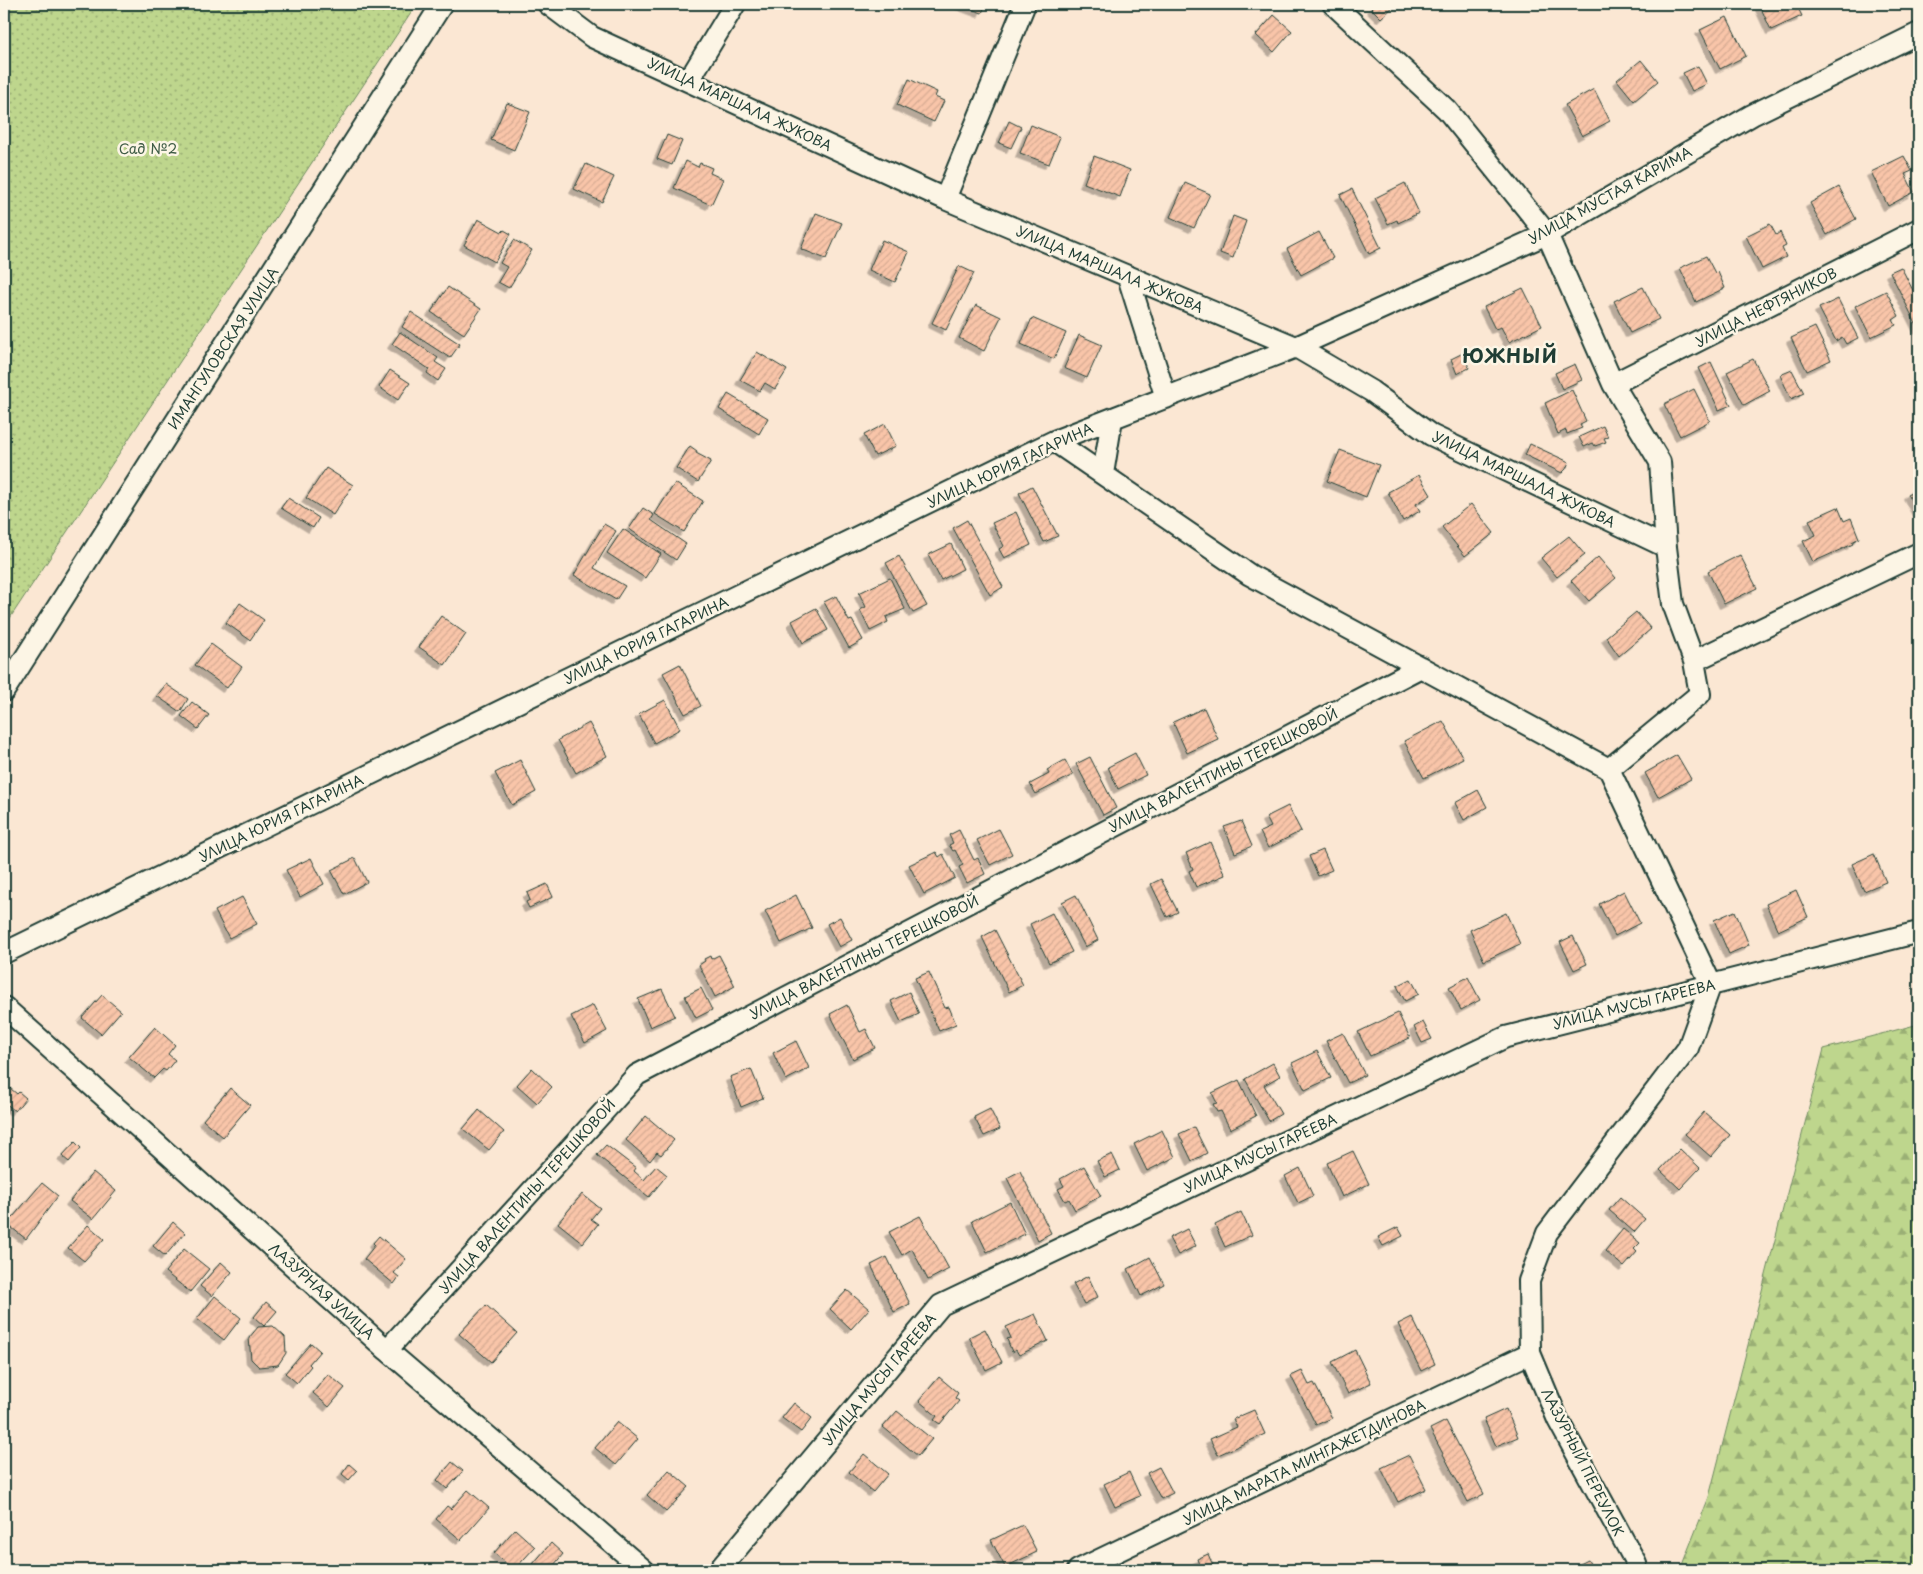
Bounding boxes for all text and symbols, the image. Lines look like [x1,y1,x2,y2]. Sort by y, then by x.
street label: УЛИЦА МАРШАЛА ЖУКОВА [644,52,836,156]
park label: Сад №2 [119,138,177,159]
street label: УЛИЦА МУСТАЯ КАРИМА [1524,141,1696,249]
street label: УЛИЦА МАРШАЛА ЖУКОВА [1013,220,1207,318]
street label: УЛИЦА НЕФТЯНИКОВ [1691,262,1841,352]
street label: ИМАНГУЛОВСКАЯ УЛИЦА [163,263,284,433]
district label: ЮЖНЫЙ [1462,341,1558,369]
street label: УЛИЦА ЮРИЯ ГАГАРИНА [924,417,1097,513]
street label: УЛИЦА МАРШАЛА ЖУКОВА [1429,426,1619,532]
street label: УЛИЦА ЮРИЯ ГАГАРИНА [560,591,732,689]
street label: УЛИЦА ВАЛЕНТИНЫ ТЕРЕШКОВОЙ [1105,703,1341,837]
street label: УЛИЦА ЮРИЯ ГАГАРИНА [195,769,367,867]
street label: УЛИЦА ВАЛЕНТИНЫ ТЕРЕШКОВОЙ [746,890,982,1024]
street label: УЛИЦА МУСЫ ГАРЕЕВА [1551,974,1717,1034]
street label: УЛИЦА ВАЛЕНТИНЫ ТЕРЕШКОВОЙ [434,1094,620,1298]
street label: УЛИЦА МУСЫ ГАРЕЕВА [1180,1108,1340,1198]
street label: ЛАЗУРНАЯ УЛИЦА [264,1238,380,1344]
street label: УЛИЦА МУСЫ ГАРЕЕВА [817,1308,941,1450]
street label: ЛАЗУРНЫЙ ПЕРЕУЛОК [1537,1384,1629,1540]
street label: УЛИЦА МАРАТА МИНГАЖЕТДИНОВА [1179,1394,1429,1530]

